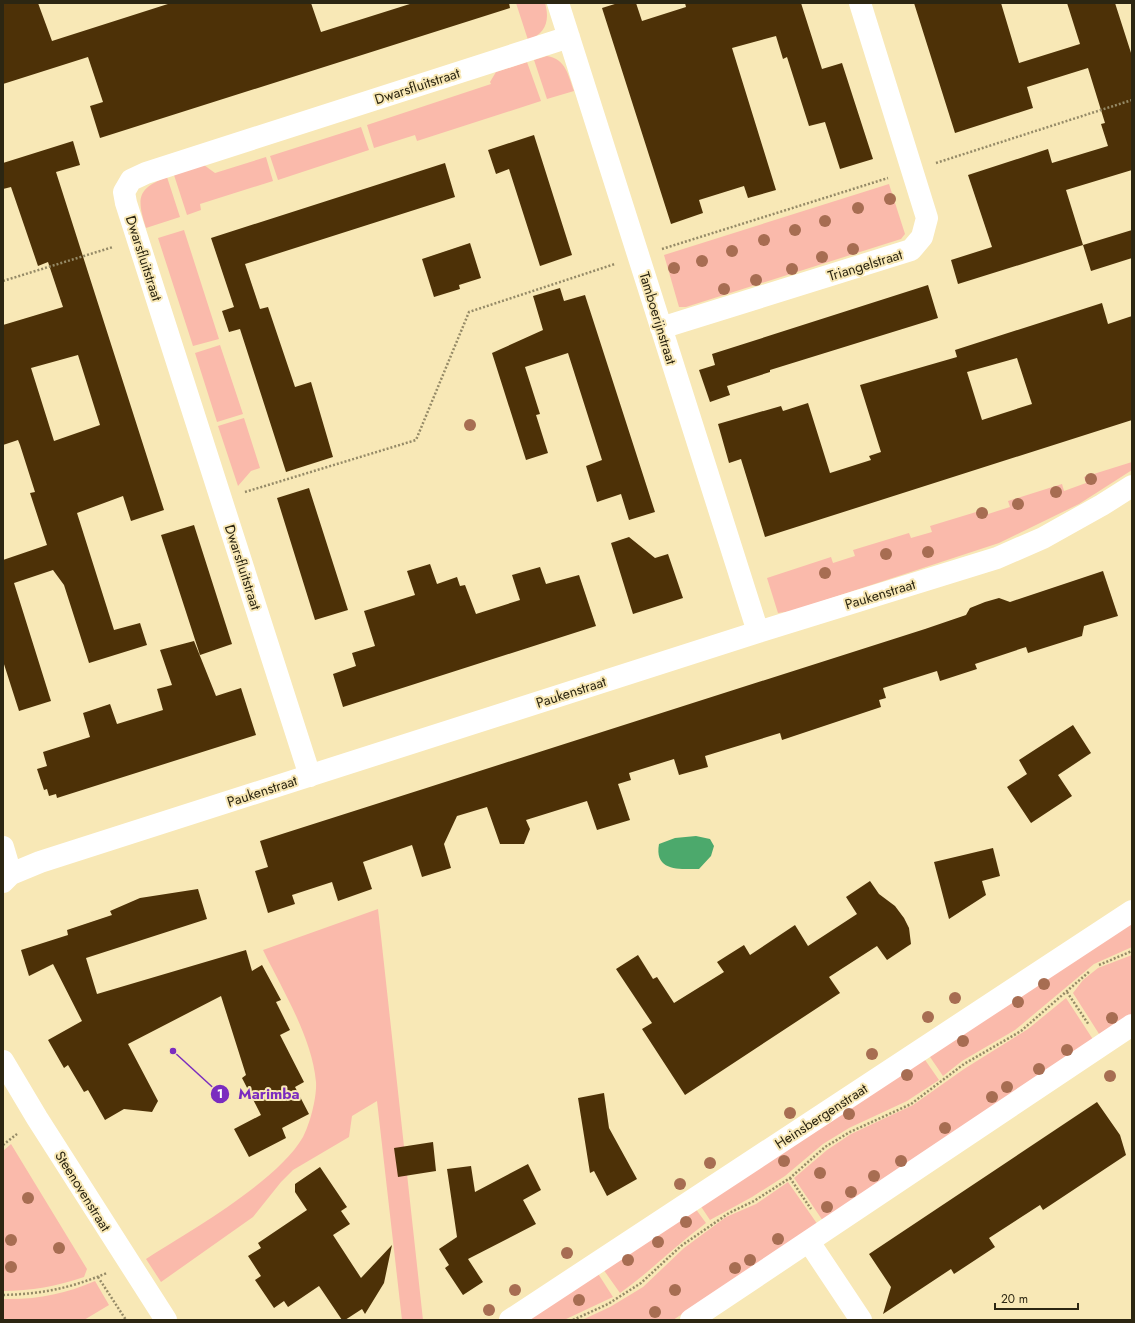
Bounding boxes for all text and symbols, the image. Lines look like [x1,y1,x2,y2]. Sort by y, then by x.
street label: Dwarsfluitstraat [372,63,463,109]
street label: Dwarsfluitstraat [121,213,167,304]
street label: Triangelstraat [825,244,905,286]
street label: Tamboerijnstraat [634,269,682,367]
street label: Dwarsfluitstraat [220,522,266,613]
street label: Paukenstraat [842,574,918,614]
street label: Paukenstraat [533,671,609,713]
street label: Paukenstraat [224,770,300,812]
street label: Heinsbergenstraat [771,1078,872,1153]
callout: Marimba [210,1081,307,1108]
text: Marimba [238,1083,300,1105]
text: 1 [217,1085,223,1103]
street label: Steenovenstraat [50,1147,116,1236]
scale bar [995,1285,1078,1311]
text: 20 m [1001,1290,1028,1308]

